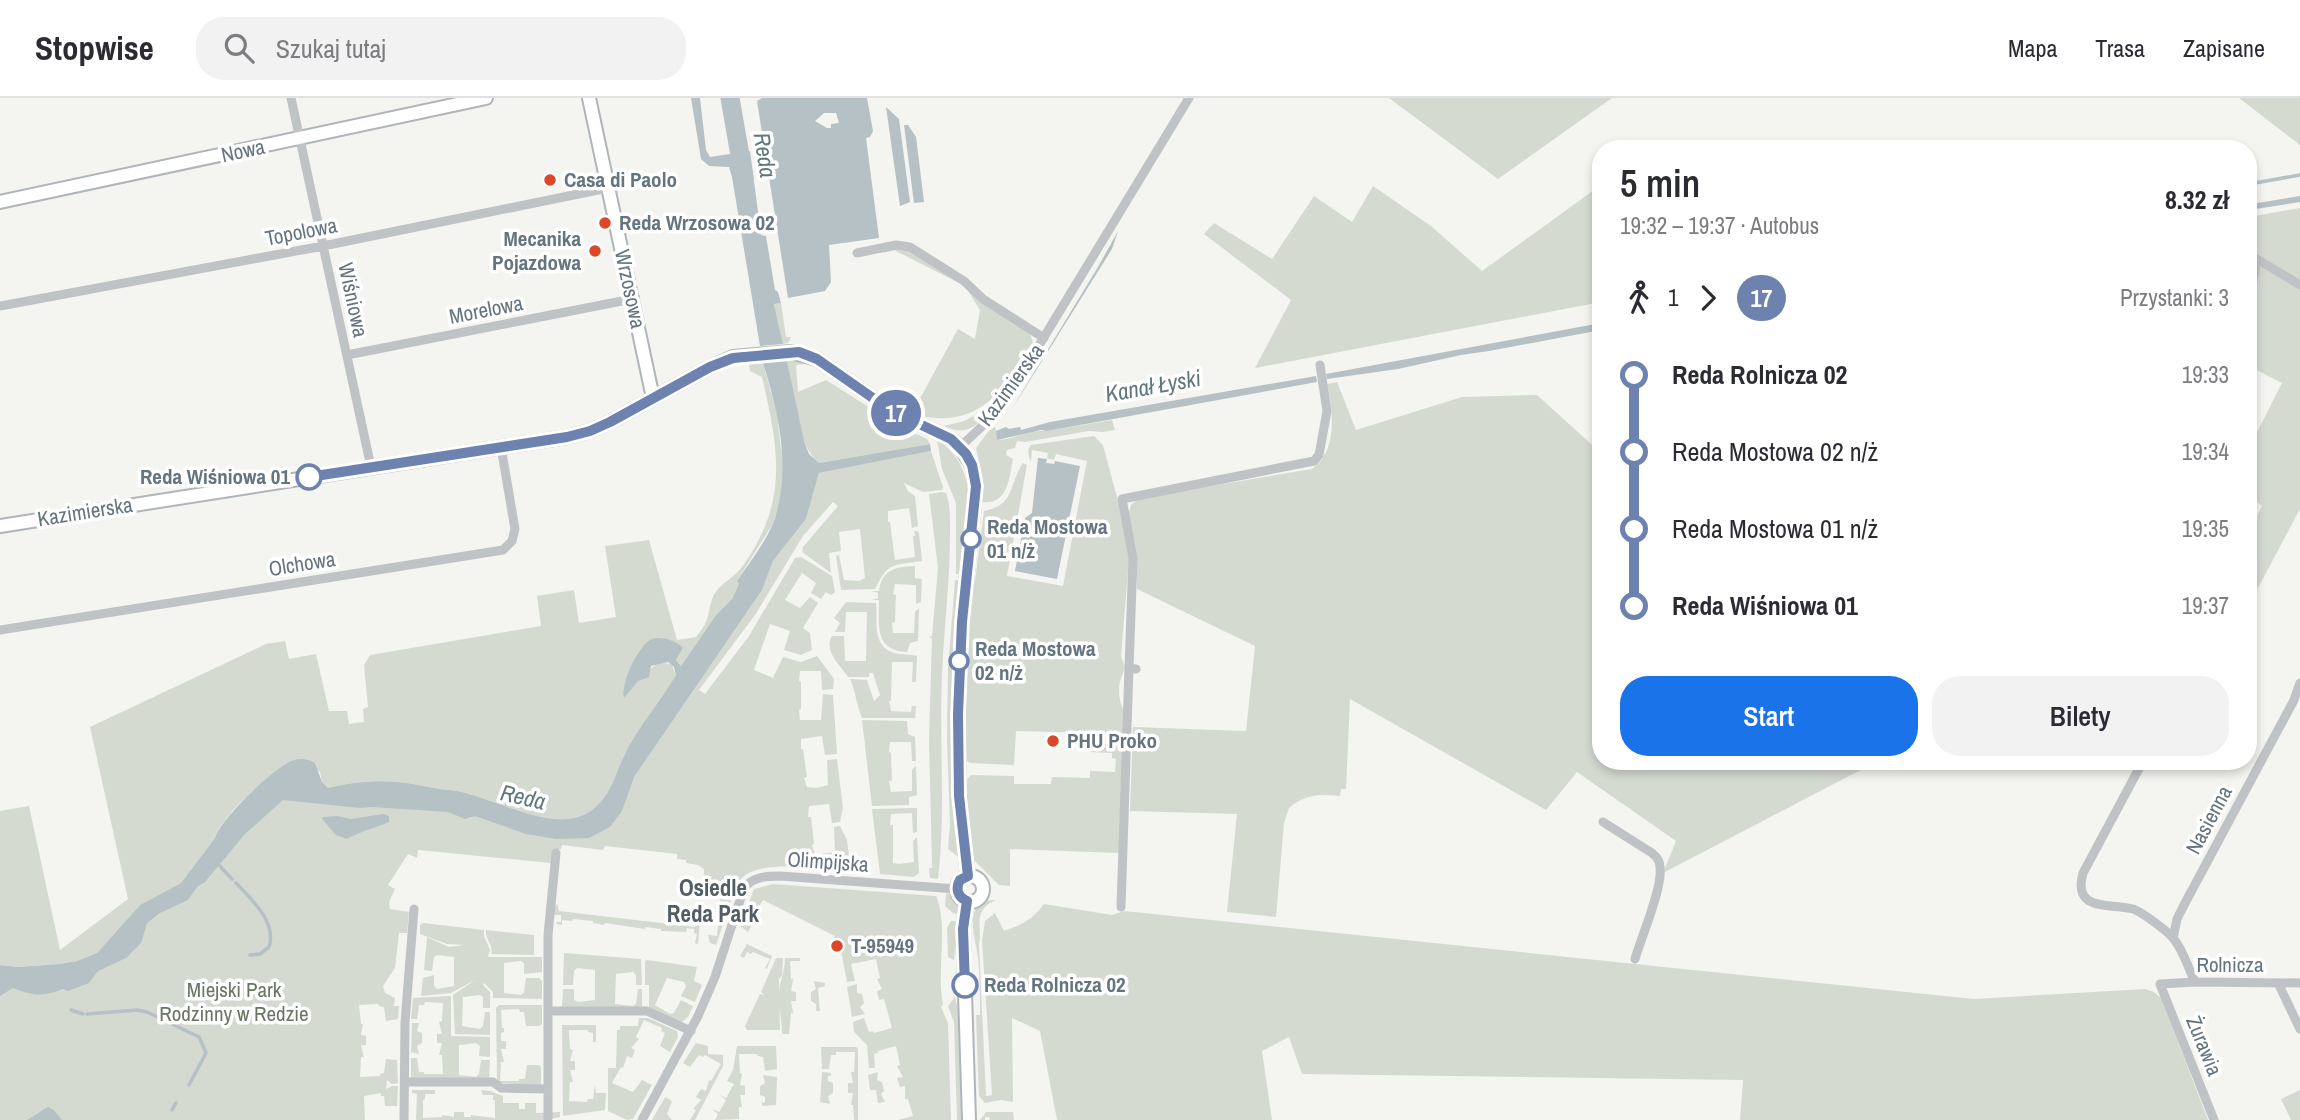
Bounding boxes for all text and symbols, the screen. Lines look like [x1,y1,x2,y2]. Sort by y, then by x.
search box [196,17,686,80]
text: Stopwise [35,26,154,70]
icon: search [220,29,258,67]
text: Szukaj tutaj [276,31,386,66]
text: Mapa [2008,32,2057,64]
text: Trasa [2095,32,2145,64]
text: Zapisane [2183,32,2265,64]
water label: Reda [747,130,784,180]
street label: Nowa [218,132,268,169]
text: 5 min [1620,158,1700,209]
place label: Casa di Paolo [564,165,677,194]
marker: Casa di Paolo [542,172,558,188]
text: 8.32 zł [2165,182,2229,217]
place label: Reda Wrzosowa 02 [619,208,775,237]
street label: Topolowa [262,210,340,253]
text: 19:32 – 19:37 · Autobus [1620,210,1819,241]
marker: Reda Wrzosowa 02 [597,215,613,231]
place label: Mecanika Pojazdowa [492,224,581,277]
marker: Mecanika Pojazdowa [587,243,603,259]
street label: Wrzosowa [608,247,653,331]
street label: Wiśniowa [331,260,376,340]
icon: walk [1620,279,1658,317]
icon: forward [1689,279,1727,317]
text: 1 [1668,282,1679,313]
text: 17 [1751,282,1772,314]
text: Przystanki: 3 [2120,282,2229,313]
street label: Morelowa [447,288,526,331]
street label: Kazimierska [971,337,1051,432]
text: Reda Rolnicza 02 [1672,357,1847,392]
text: 19:33 [2182,359,2229,390]
water label: Kanał Łyski [1103,362,1204,409]
line badge: 17 [864,390,928,436]
text: 17 [885,397,907,429]
text: Reda Mostowa 02 n/ż [1672,434,1878,469]
text: 19:34 [2182,436,2229,467]
place label: Reda Wiśniowa 01 [140,462,290,491]
marker: Reda Wiśniowa 01 [296,464,322,490]
street label: Kazimierska [35,490,135,533]
text: Reda Mostowa 01 n/ż [1672,511,1878,546]
place label: Reda Mostowa 01 n/ż [987,512,1108,565]
text: 19:35 [2182,513,2229,544]
marker: Reda Mostowa 01 n/ż [961,529,981,549]
street label: Olchowa [267,544,338,583]
text: Reda Wiśniowa 01 [1672,588,1858,623]
text: 19:37 [2182,590,2229,621]
place label: Reda Mostowa 02 n/ż [975,634,1096,687]
marker: Reda Mostowa 02 n/ż [949,651,969,671]
button: Start [1620,676,1918,756]
button: Bilety [1932,676,2229,756]
place label: PHU Proko [1067,726,1157,755]
marker: PHU Proko [1045,733,1061,749]
water label: Reda [498,776,549,817]
street label: Nasienna [2178,780,2239,859]
street label: Olimpijska [786,844,870,879]
district label: Osiedle Reda Park [667,872,760,929]
place label: T-95949 [851,931,914,960]
marker: T-95949 [829,938,845,954]
street label: Rolnicza [2197,950,2264,979]
place label: Reda Rolnicza 02 [984,970,1126,999]
marker: Reda Rolnicza 02 [952,972,978,998]
park label: Miejski Park Rodzinny w Redzie [159,975,309,1028]
street label: Żurawia [2179,1012,2230,1080]

